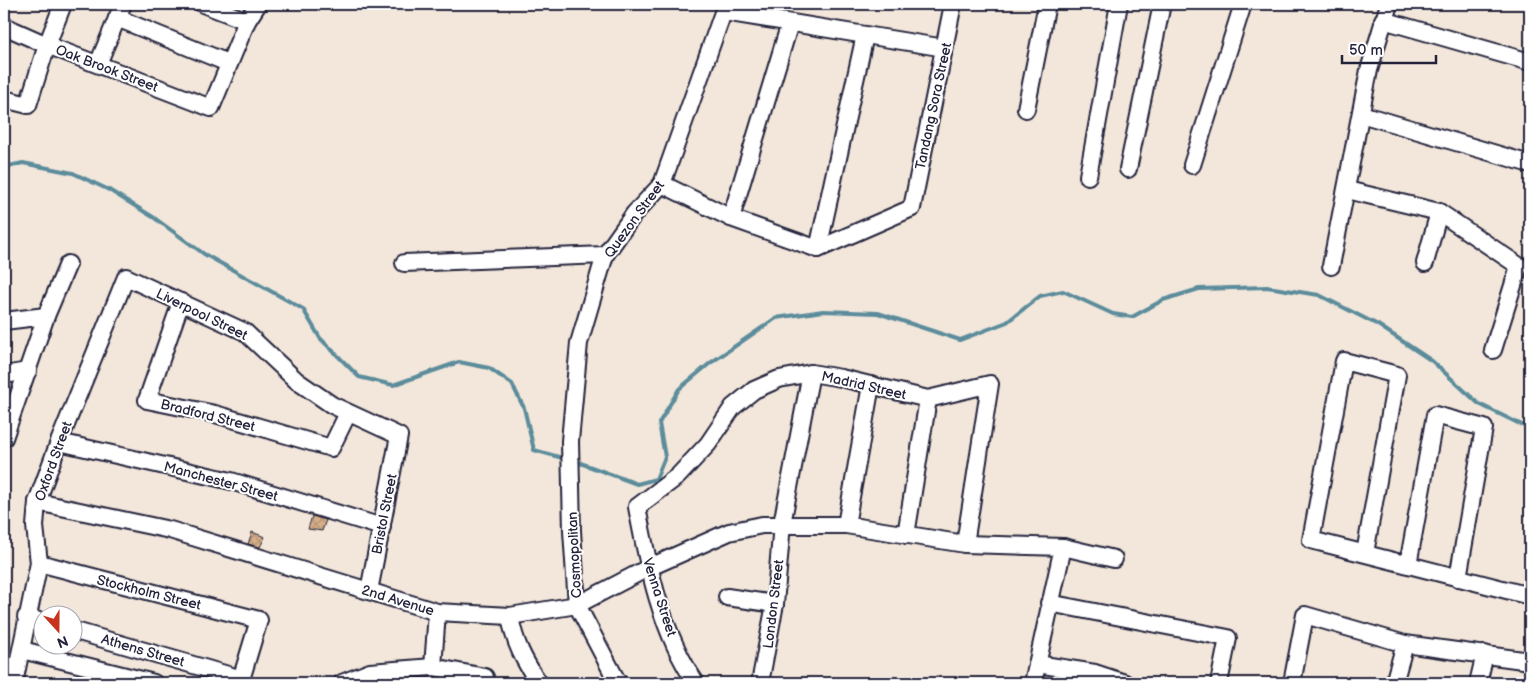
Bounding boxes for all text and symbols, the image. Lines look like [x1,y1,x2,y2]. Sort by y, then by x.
scale bar [1342,32,1435,64]
street label: Tandang Sora Street [912,40,955,171]
street label: Oak Brook Street [53,41,161,96]
text: 50 m [1349,41,1383,60]
street label: Quezon Street [601,177,669,261]
street label: Liverpool Street [153,285,251,344]
street label: Madrid Street [820,367,909,404]
street label: Bradford Street [159,396,258,436]
street label: Oxford Street [31,418,76,503]
street label: Manchester Street [162,458,280,505]
street label: Bristol Street [368,472,401,556]
street label: Cosmopolitan [564,511,585,599]
street label: Venna Street [639,556,680,639]
street label: London Street [760,558,787,649]
street label: Stockholm Street [95,571,203,614]
street label: 2nd Avenue [360,581,436,620]
north arrow [32,604,82,654]
street label: Athens Street [99,631,187,671]
text: N [55,632,70,651]

